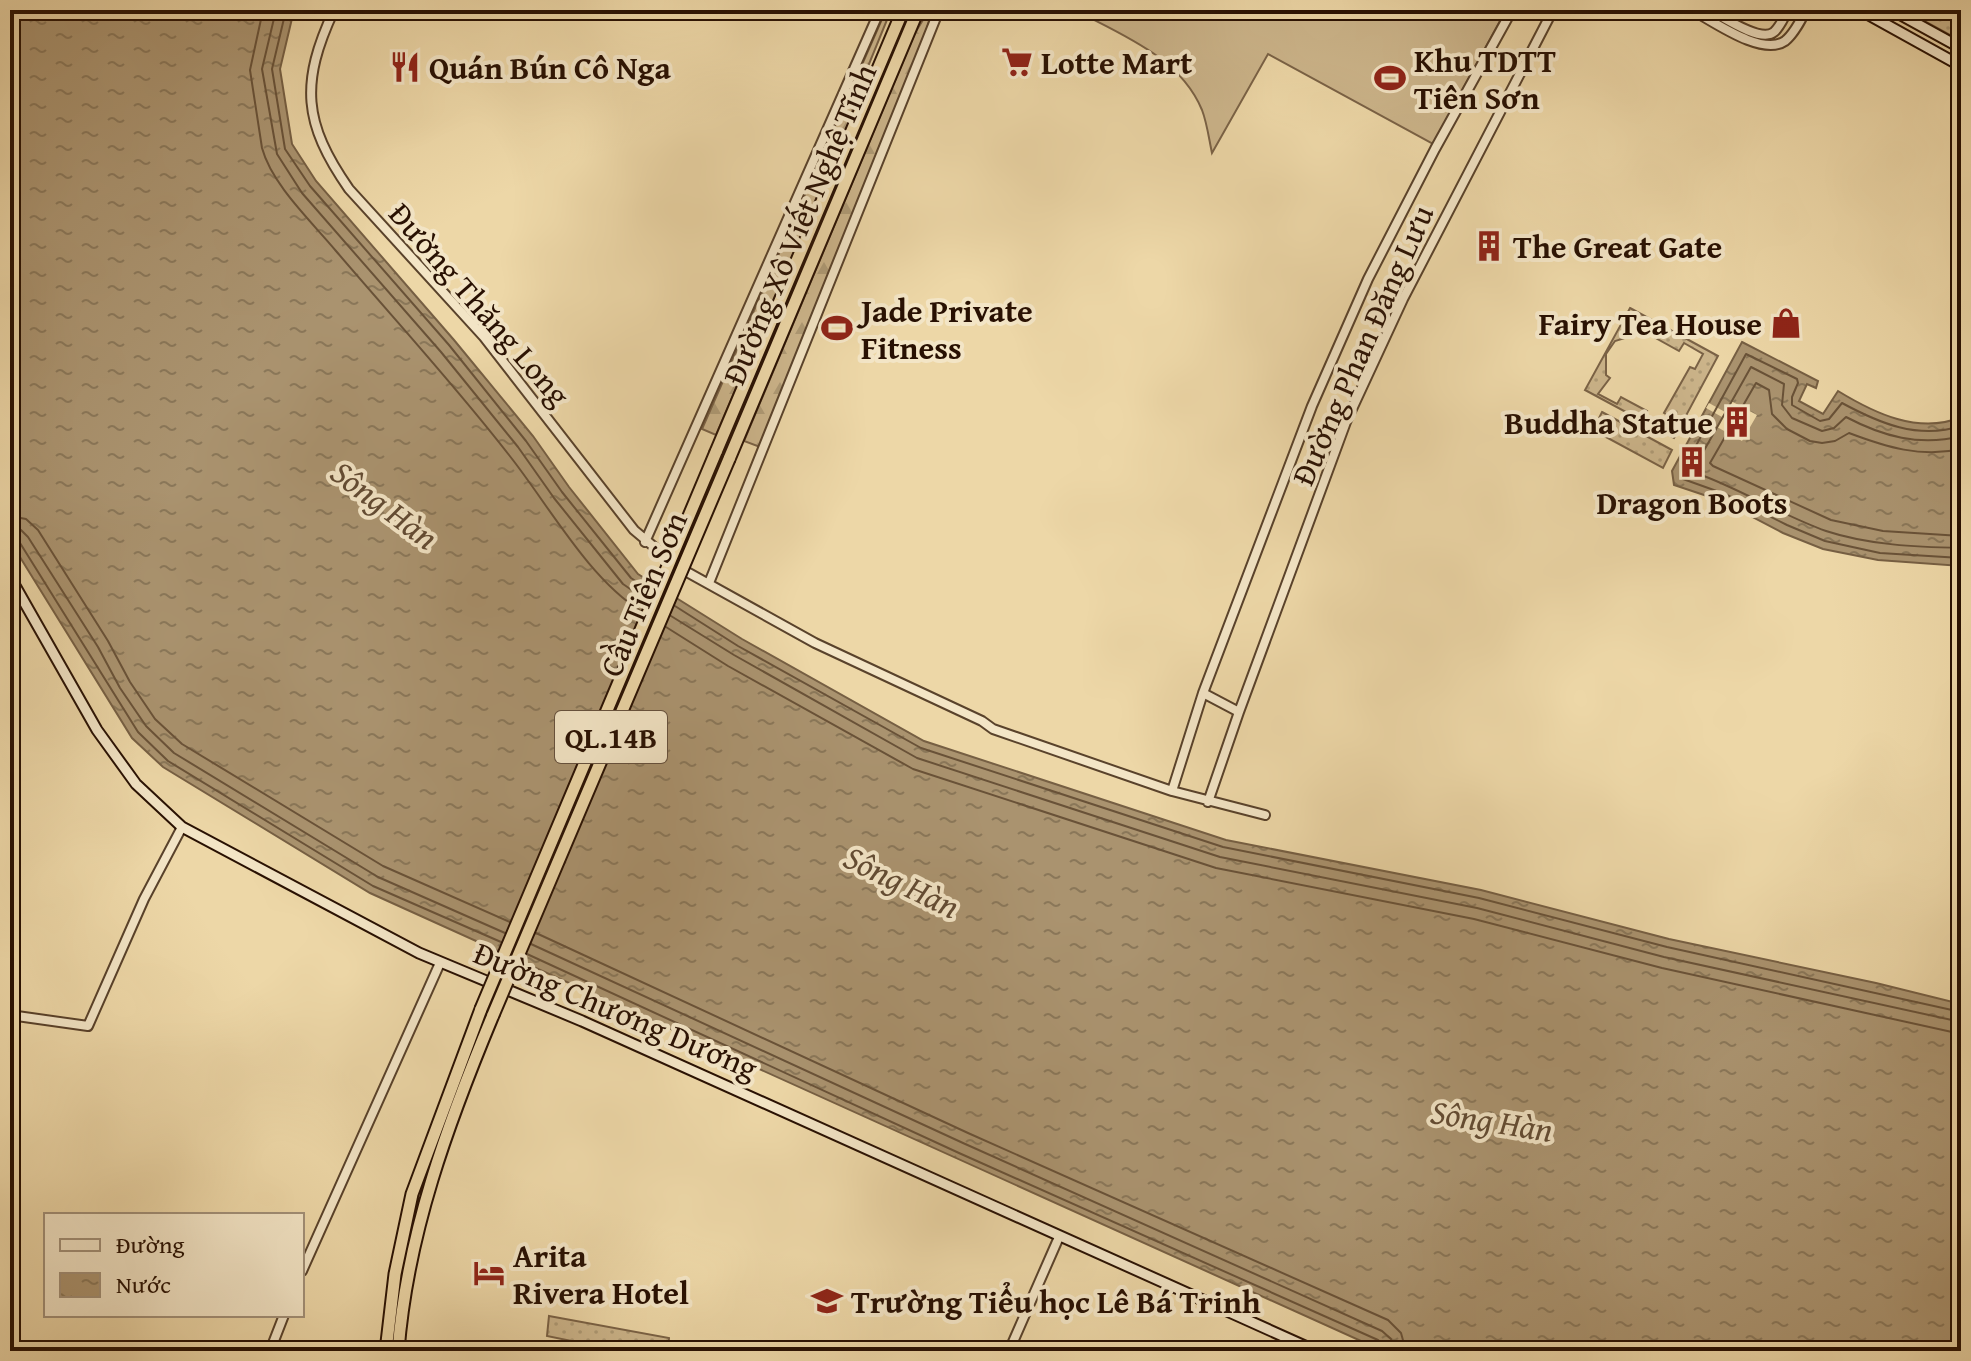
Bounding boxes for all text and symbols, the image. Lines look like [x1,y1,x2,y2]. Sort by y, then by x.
place label: Khu TDTT Tiên Sơn [1414,37,1556,121]
place label: Lotte Mart [1041,39,1192,86]
place label: Quán Bún Cô Nga [429,44,671,91]
supermarket icon: Lotte Mart [1000,45,1034,79]
restaurant icon: Quán Bún Cô Nga [388,50,422,84]
street label: Đường Xô Viết Nghệ Tĩnh [710,56,888,392]
sports icon: Khu TDTT Tiên Sơn [1373,61,1407,95]
street label: Đường Thăng Long [378,192,582,416]
street label: Đường Phan Đăng Lưu [1279,197,1445,493]
place label: The Great Gate [1513,223,1722,270]
building icon: The Great Gate [1472,229,1506,263]
place label: Jade Private Fitness [856,287,1033,371]
place label: Fairy Tea House [1538,300,1762,347]
shop icon: Fairy Tea House [1769,306,1803,340]
sports icon: Jade Private Fitness [820,311,854,345]
place label: Buddha Statue [1504,399,1713,446]
building icon: Buddha Statue [1720,405,1754,439]
building icon: Dragon Boots [1675,445,1709,479]
water label: Sông Hàn [321,447,449,561]
place label: Dragon Boots [1596,479,1788,526]
street label: Cầu Tiên Sơn [587,504,699,684]
road number: QL.14B [555,711,667,763]
water label: Sông Hàn [836,832,968,930]
street label: Đường Chương Dương [467,929,765,1091]
water label: Sông Hàn [1427,1086,1557,1154]
legend [44,1213,304,1317]
text: Đường [116,1227,185,1262]
place label: Arita Rivera Hotel [513,1232,689,1316]
hotel icon: Arita Rivera Hotel [472,1256,506,1290]
text: Nước [116,1267,171,1302]
place label: Trường Tiểu học Lê Bá Trinh [851,1278,1261,1325]
school or university icon: Trường Tiểu học Lê Bá Trinh [810,1284,844,1318]

